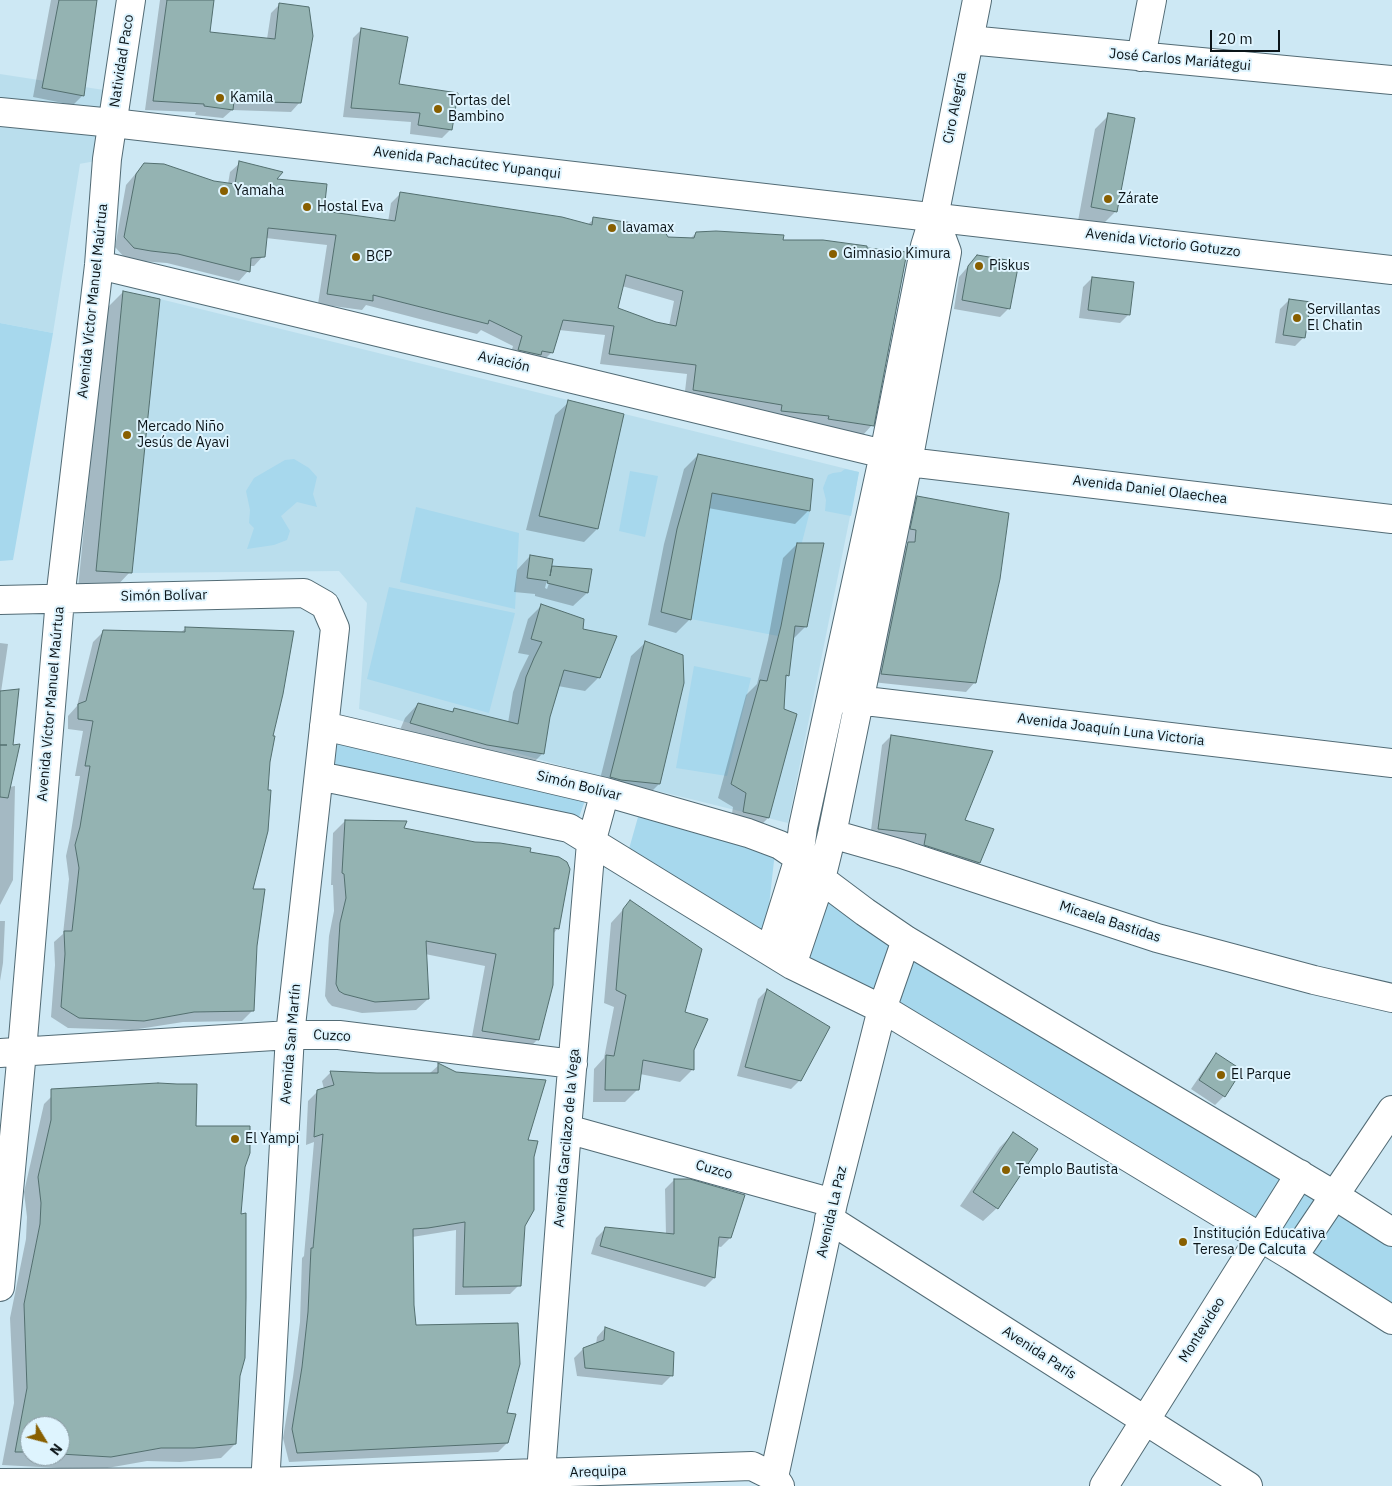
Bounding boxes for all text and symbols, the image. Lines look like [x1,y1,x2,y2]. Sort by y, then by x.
street label: Natividad Paco [106,13,138,109]
scale bar [1212,20,1282,52]
text: 20 m [1218,29,1253,48]
street label: José Carlos Mariátegui [1108,45,1252,75]
street label: Ciro Alegría [940,71,970,145]
place label: Kamila [230,90,273,106]
marker: Kamila [214,92,226,104]
place label: Tortas del Bambino [448,93,510,125]
marker: Tortas del Bambino [432,103,444,115]
street label: Avenida Pachacútec Yupanqui [372,143,562,183]
place label: Yamaha [234,183,284,199]
marker: Yamaha [218,185,230,197]
place label: Zárate [1118,191,1159,207]
marker: Zárate [1102,193,1114,205]
place label: Hostal Eva [317,199,383,215]
marker: Hostal Eva [301,201,313,213]
street label: Avenida Víctor Manuel Maúrtua [74,203,112,399]
place label: lavamax [622,220,674,236]
marker: lavamax [606,222,618,234]
street label: Avenida Victorio Gotuzzo [1084,225,1242,261]
place label: Gimnasio Kimura [843,246,950,262]
marker: Gimnasio Kimura [827,248,839,260]
place label: BCP [366,249,392,265]
marker: BCP [350,251,362,263]
place label: Piskus [989,258,1030,274]
marker: Piskus [973,260,985,272]
place label: Servillantas El Chatin [1307,302,1381,334]
marker: Servillantas El Chatin [1291,312,1303,324]
street label: Aviación [476,348,532,376]
place label: Mercado Niño Jesús de Ayavi [137,419,229,452]
marker: Mercado Niño Jesús de Ayavi [121,429,133,441]
street label: Avenida Daniel Olaechea [1072,472,1228,508]
street label: Simón Bolívar [121,587,207,605]
street label: Avenida Víctor Manuel Maúrtua [34,606,68,802]
street label: Avenida Joaquín Luna Victoria [1017,710,1205,750]
street label: Simón Bolívar [535,767,623,805]
street label: Micaela Bastidas [1057,898,1163,946]
street label: Avenida San Martín [277,983,305,1105]
street label: Cuzco [313,1027,351,1045]
street label: Avenida Garcilazo de la Vega [551,1048,583,1228]
place label: El Parque [1231,1067,1291,1083]
marker: El Parque [1215,1069,1227,1081]
place label: El Yampi [245,1131,299,1147]
marker: El Yampi [229,1133,241,1145]
street label: Cuzco [694,1157,734,1183]
place label: Templo Bautista [1016,1162,1118,1178]
marker: Templo Bautista [1000,1164,1012,1176]
street label: Avenida La Paz [813,1165,851,1259]
place label: Institución Educativa Teresa De Calcuta [1193,1226,1325,1258]
marker: Institución Educativa Teresa De Calcuta [1177,1236,1189,1248]
street label: Montevideo [1175,1294,1229,1366]
street label: Avenida París [999,1323,1079,1383]
north arrow [20,1416,70,1466]
text: N [46,1440,66,1459]
street label: Arequipa [569,1463,627,1481]

